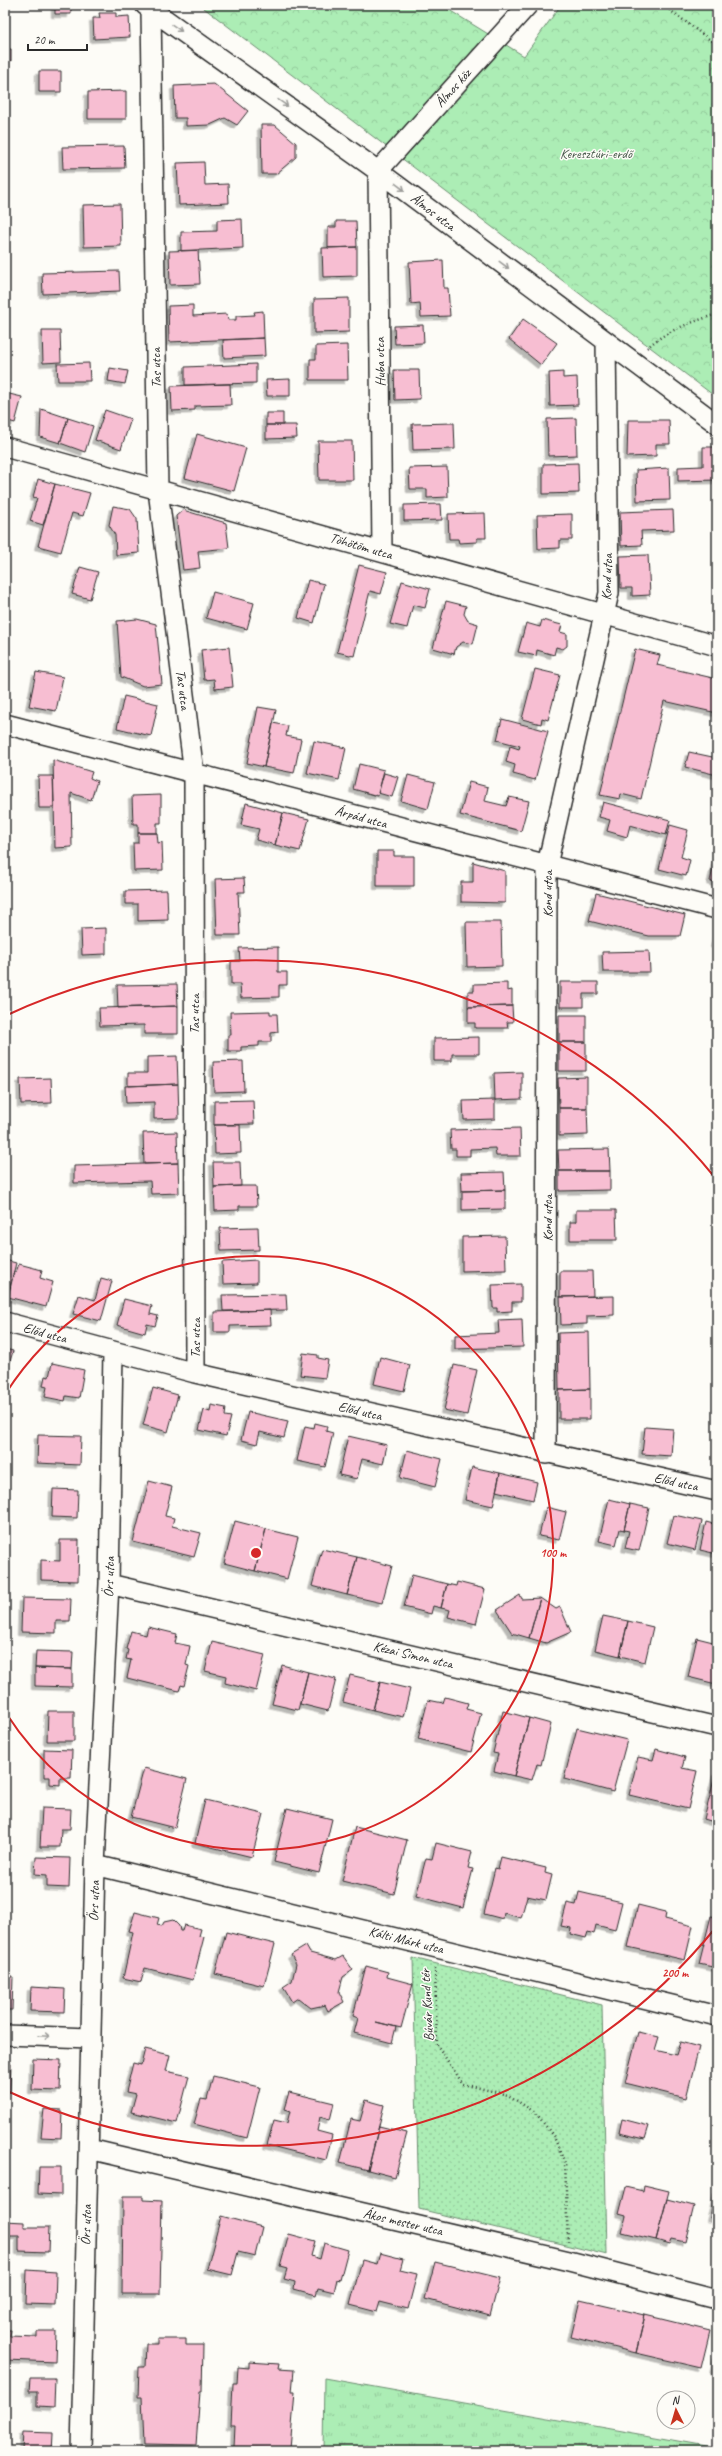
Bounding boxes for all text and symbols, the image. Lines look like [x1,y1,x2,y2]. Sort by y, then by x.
one-way arrow [171,24,182,32]
scale bar [28,26,87,52]
text: 20 m [34,32,56,48]
street label: Álmos köz [431,64,476,111]
one-way arrow [277,99,288,107]
park label: Keresztúri-erdő [560,145,634,162]
one-way arrow [394,183,405,192]
street label: Álmos utca [407,190,460,235]
one-way arrow [498,261,509,269]
street label: Huba utca [371,336,389,387]
street label: Tas utca [147,346,165,388]
street label: Töhötöm utca [328,529,396,563]
street label: Kond utca [598,552,616,601]
street label: Tas utca [172,669,194,712]
street label: Árpád utca [333,802,390,832]
street label: Kond utca [539,869,556,917]
street label: Tas utca [186,993,203,1034]
street label: Kond utca [539,1193,556,1241]
street label: Tas utca [187,1317,204,1358]
street label: Előd utca [21,1319,70,1347]
street label: Előd utca [337,1398,385,1425]
street label: Előd utca [653,1469,701,1495]
text: 100 m [540,1545,567,1561]
centre of rings [249,1546,263,1560]
street label: Örs utca [100,1555,118,1598]
street label: Kézai Simon utca [372,1638,456,1673]
street label: Örs utca [85,1879,103,1922]
street label: Kálti Márk utca [367,1923,446,1958]
text: 200 m [662,1965,689,1981]
street label: Búvár Kund tér [417,1966,437,2042]
one-way arrow [37,2033,50,2040]
street label: Örs utca [77,2203,95,2246]
street label: Ákos mester utca [362,2205,445,2240]
north arrow [656,2390,696,2430]
text: N [671,2393,681,2407]

